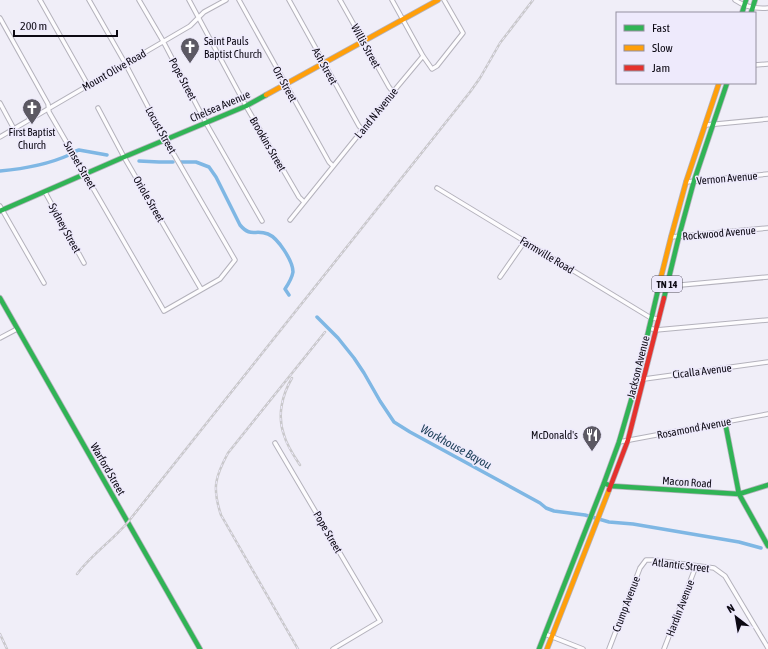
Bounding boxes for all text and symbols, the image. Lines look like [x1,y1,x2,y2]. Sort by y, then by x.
scale bar [14,12,117,38]
legend [616,12,756,84]
text: 200 m [20,19,47,33]
text: Fast [652,21,670,35]
street label: Willis Street [349,22,383,70]
place label: Saint Pauls Baptist Church [204,35,262,60]
church icon: Saint Pauls Baptist Church [179,36,201,64]
text: Slow [652,41,673,55]
street label: Ash Street [310,45,340,87]
street label: Mount Olive Road [80,47,148,93]
street label: Pope Street [167,56,199,102]
text: Jam [652,61,670,75]
street label: Orr Street [270,64,300,104]
street label: L and N Avenue [352,85,400,141]
street label: Chelsea Avenue [188,88,252,124]
church icon: First Baptist Church [21,97,43,125]
street label: Locust Street [143,105,179,155]
street label: Brookins Street [248,115,288,173]
place label: First Baptist Church [8,126,56,151]
street label: Sunset Street [62,139,98,191]
street label: Vernon Avenue [696,169,758,187]
street label: Oriole Street [131,174,167,224]
street label: Sydney Street [47,201,83,255]
street label: Rockwood Avenue [682,224,756,242]
street label: Farmville Road [518,234,576,276]
road number: TN 14 [652,276,682,292]
street label: Jackson Avenue [624,335,652,399]
street label: Cicalla Avenue [672,361,732,381]
street label: Rosamond Avenue [656,415,732,441]
water label: Workhouse Bayou [418,422,494,472]
restaurant icon: McDonald's [581,424,603,452]
place label: McDonald's [531,429,578,441]
street label: Warford Street [88,441,128,497]
street label: Macon Road [662,474,712,490]
street label: Pope Street [311,509,345,555]
street label: Atlantic Street [652,556,710,574]
street label: Crump Avenue [610,574,642,634]
street label: Hardin Avenue [664,578,696,638]
north arrow [716,597,756,637]
text: N [725,602,737,615]

